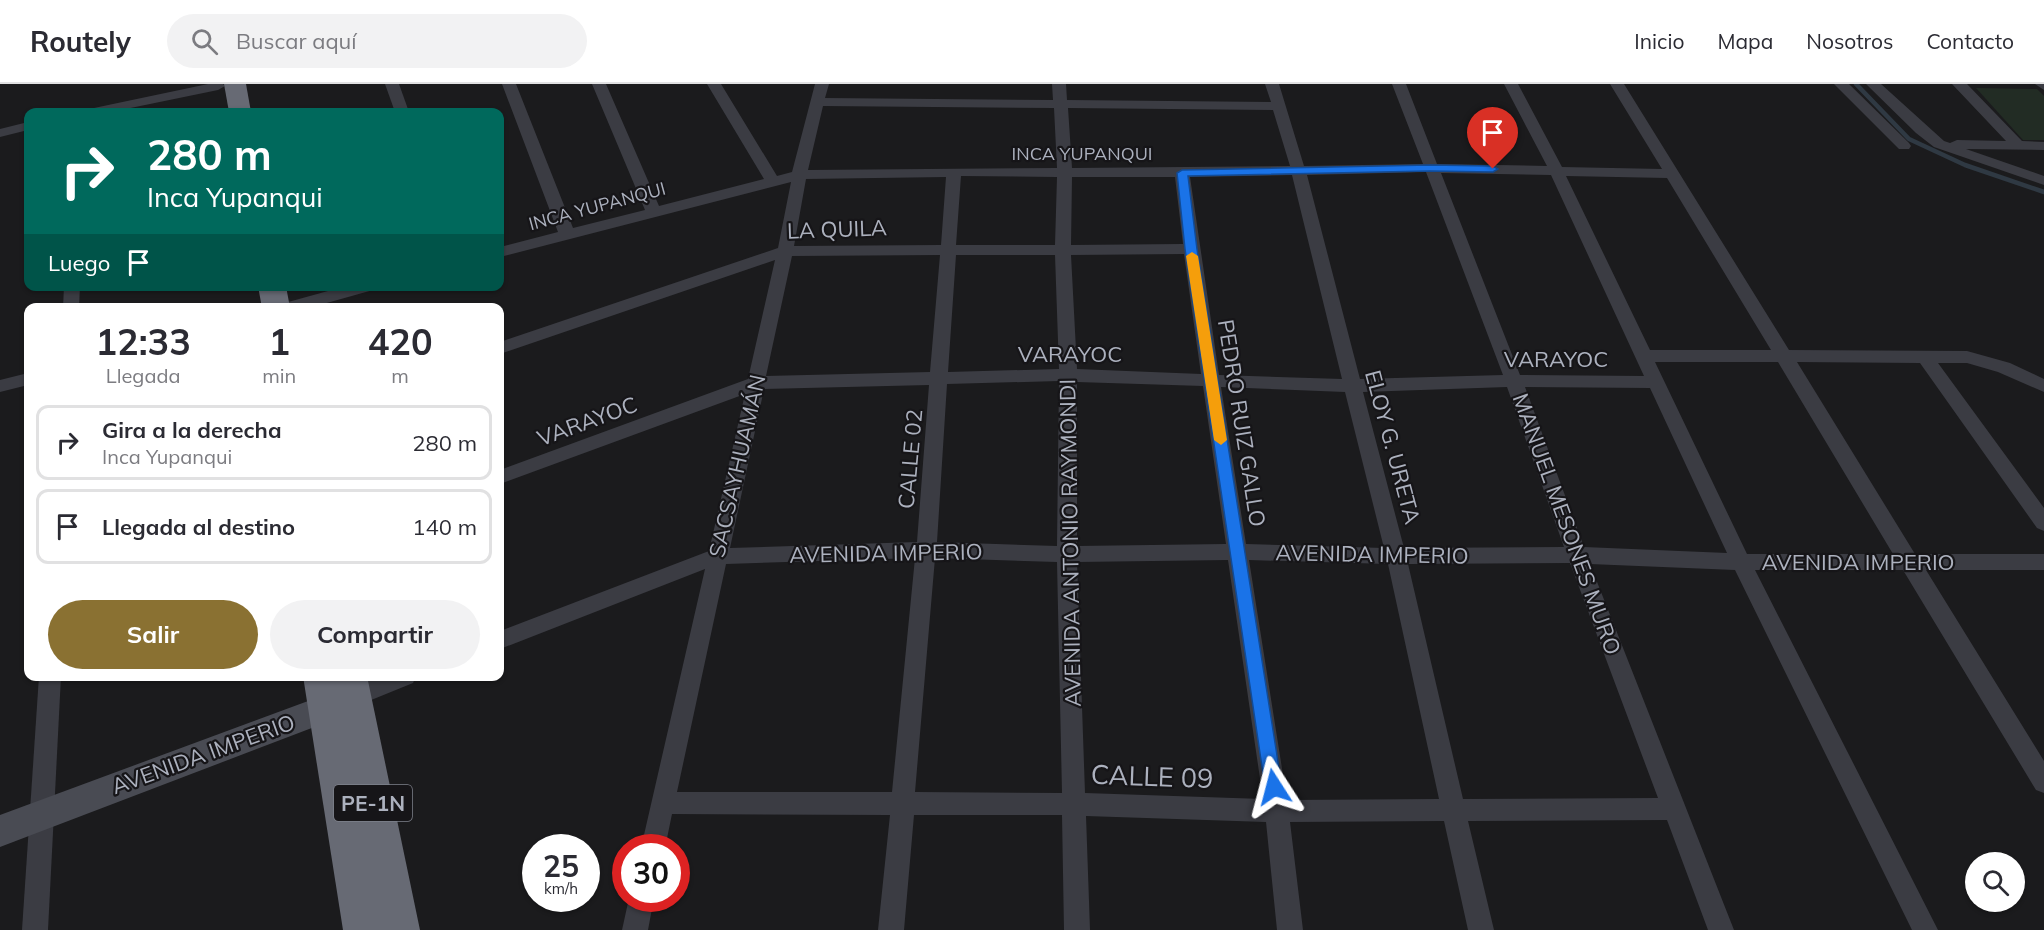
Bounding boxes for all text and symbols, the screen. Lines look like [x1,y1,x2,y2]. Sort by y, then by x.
search box [167,14,587,68]
text: Routely [30,24,131,59]
icon: search [188,25,221,58]
text: Buscar aquí [236,27,357,55]
text: Inicio [1634,28,1684,54]
text: Mapa [1717,28,1773,54]
text: Nosotros [1806,28,1893,54]
text: Contacto [1926,28,2014,54]
pin [1467,107,1518,169]
icon: arrive [1476,116,1509,149]
text: 280 m [147,128,272,181]
icon: right [48,132,126,210]
street label: INCA YUPANQUI [1012,142,1152,165]
street label: INCA YUPANQUI [526,177,668,235]
text: Inca Yupanqui [147,180,323,214]
street label: LA QUILA [787,213,887,245]
icon: arrive [122,246,155,279]
text: Luego [48,249,110,277]
street label: PEDRO RUIZ GALLO [1212,317,1272,529]
text: 12:33 [95,319,191,364]
text: 1 [268,319,290,364]
text: 420 [368,319,433,364]
street label: VARAYOC [1018,340,1122,368]
street label: VARAYOC [1504,345,1608,373]
text: Llegada [106,363,180,388]
text: min [262,363,296,388]
text: m [391,363,409,388]
street label: ELOY G. URETA [1359,367,1427,527]
street label: SACSAYHUAMÁN [702,372,772,560]
street label: AVENIDA ANTONIO RAYMONDI [1053,379,1087,707]
street label: MANUEL MESONES MURO [1507,389,1627,659]
street label: VARAYOC [533,390,641,452]
street label: CALLE 02 [892,408,928,510]
text: Gira a la derecha [102,416,282,444]
icon: right [51,426,84,459]
text: 280 m [412,429,477,457]
text: Inca Yupanqui [102,444,232,469]
icon: arrive [51,510,84,543]
text: Llegada al destino [102,513,295,541]
text: 140 m [412,513,477,541]
street label: AVENIDA IMPERIO [789,537,983,569]
street label: AVENIDA IMPERIO [1275,538,1469,570]
street label: AVENIDA IMPERIO [1761,548,1955,576]
button: Salir [48,600,258,669]
button: Compartir [270,600,480,669]
street label: AVENIDA IMPERIO [107,708,299,800]
position arrow [1242,755,1306,819]
street label: CALLE 09 [1090,757,1214,795]
road number: PE-1N [334,785,412,821]
speed limit sign: 30 [612,834,690,912]
text: 25 [543,847,579,885]
map controls [1965,852,2025,912]
button: search [1965,852,2025,912]
text: km/h [544,879,578,898]

